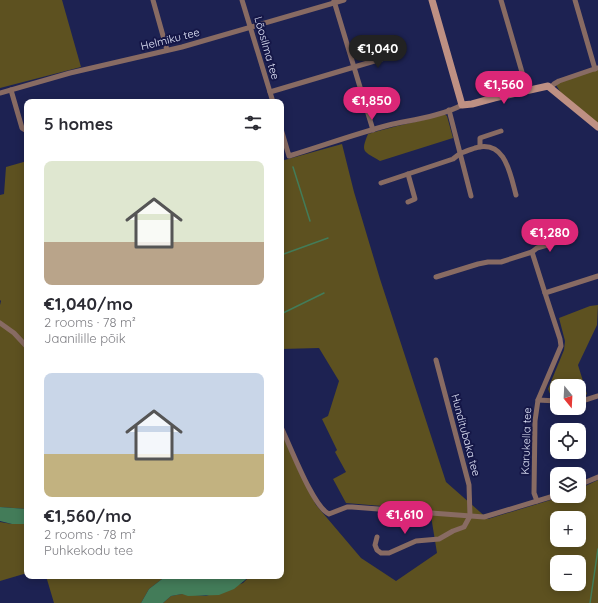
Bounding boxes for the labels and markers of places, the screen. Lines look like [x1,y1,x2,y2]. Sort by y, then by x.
pin: €1,040 [345,35,411,69]
pin: €1,560 [471,71,537,105]
pin: €1,850 [339,87,405,121]
pin: €1,280 [517,219,583,253]
pin: €1,610 [372,501,438,535]

